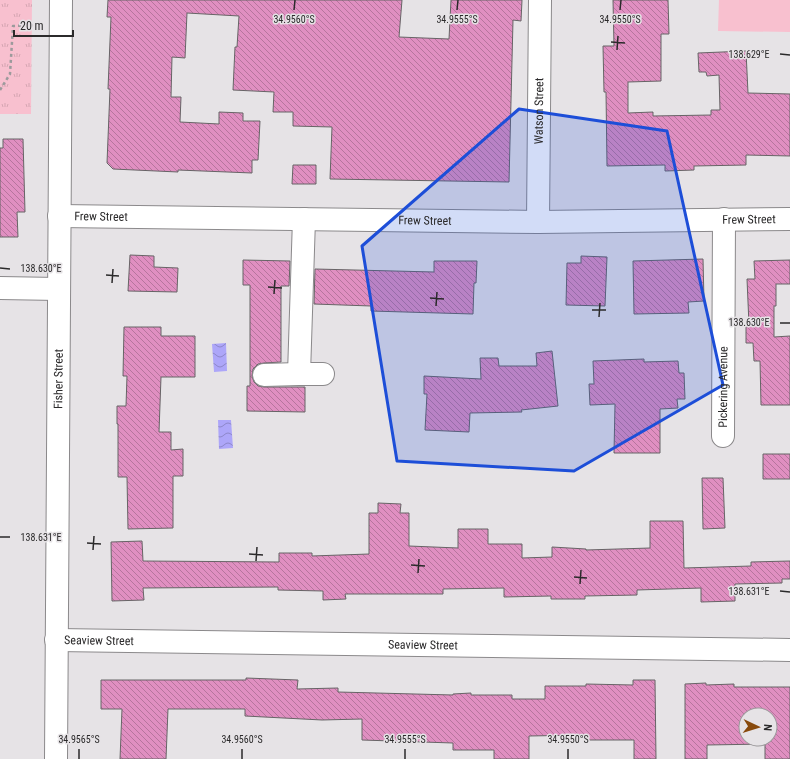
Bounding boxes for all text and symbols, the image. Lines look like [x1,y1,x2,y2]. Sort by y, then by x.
scale bar [14,12,73,38]
text: 34.9560°S [273,14,315,25]
text: 34.9555°S [436,14,478,25]
text: 34.9550°S [599,14,641,25]
text: 20 m [20,19,44,33]
text: 138.629°E [729,49,770,60]
street label: Watson Street [532,77,546,144]
street label: Frew Street [74,209,128,224]
street label: Frew Street [722,212,776,227]
street label: Frew Street [398,213,452,228]
text: 138.630°E [21,263,62,274]
text: 138.630°E [729,317,770,328]
street label: Pickering Avenue [716,346,730,428]
street label: Fisher Street [51,349,66,409]
text: 138.631°E [21,532,62,543]
text: 138.631°E [729,586,770,597]
street label: Seaview Street [64,633,134,648]
street label: Seaview Street [388,638,458,652]
north arrow [738,707,778,747]
text: N [761,724,774,732]
text: 34.9565°S [58,734,100,745]
text: 34.9560°S [221,734,263,745]
text: 34.9555°S [384,734,426,745]
text: 34.9550°S [547,734,589,745]

